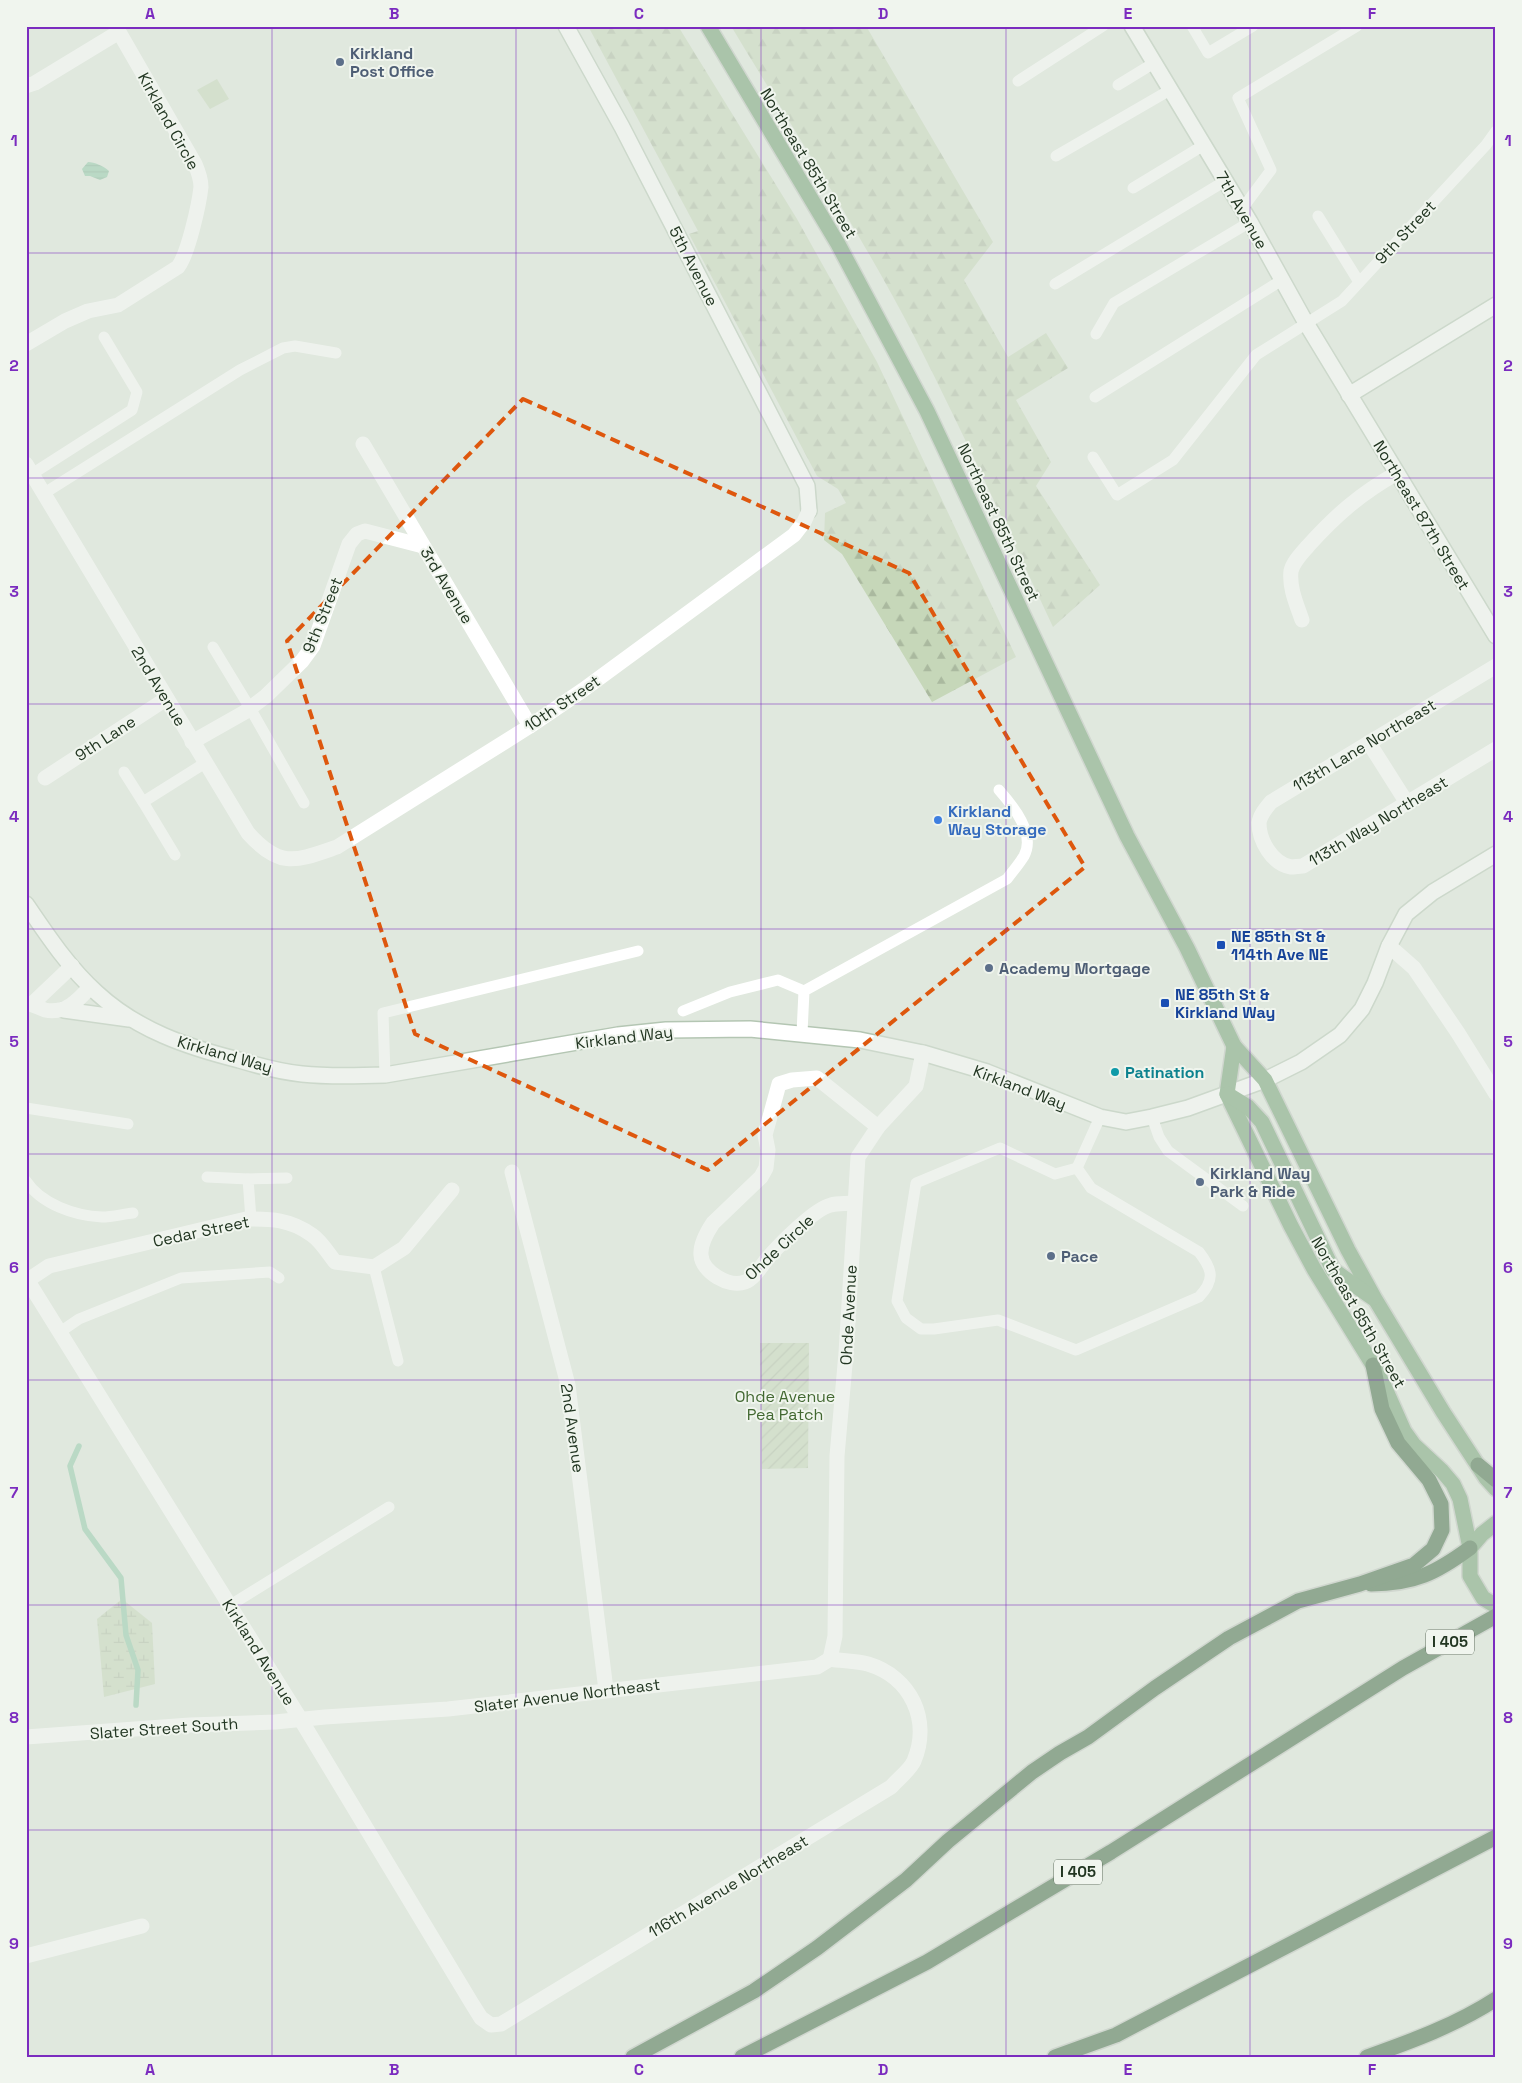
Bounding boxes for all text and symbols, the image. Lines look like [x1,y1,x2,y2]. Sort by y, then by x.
text: A [145,3,155,24]
text: B [389,3,399,24]
text: C [634,3,644,24]
text: D [878,3,888,24]
text: E [1124,3,1133,24]
text: F [1368,3,1377,24]
place label: Kirkland Post Office [350,43,434,82]
marker: Kirkland Post Office [334,56,346,68]
street label: Kirkland Circle [133,69,204,174]
street label: Northeast 85th Street [755,84,862,242]
text: 1 [10,130,18,151]
text: 1 [1504,130,1512,151]
street label: 7th Avenue [1211,167,1272,253]
street label: 9th Street [1370,196,1440,269]
street label: 5th Avenue [664,223,723,310]
text: 2 [9,355,19,376]
text: 2 [1503,355,1513,376]
street label: Northeast 87th Street [1369,437,1475,594]
street label: Northeast 85th Street [953,440,1044,604]
street label: 3rd Avenue [415,543,478,628]
street label: 9th Street [298,574,347,656]
text: 3 [9,581,19,602]
text: 3 [1503,581,1513,602]
street label: 2nd Avenue [126,642,191,730]
street label: 10th Street [520,670,604,736]
street label: 113th Lane Northeast [1289,694,1440,797]
street label: 9th Lane [71,711,140,766]
street label: 113th Way Northeast [1305,772,1452,871]
place label: Kirkland Way Storage [948,801,1046,840]
text: 4 [9,806,19,827]
text: 4 [1503,806,1513,827]
marker: Kirkland Way Storage [932,814,944,826]
place label: NE 85th St & 114th Ave NE [1231,926,1328,965]
marker: NE 85th St & 114th Ave NE [1215,939,1227,951]
place label: Academy Mortgage [999,958,1151,979]
marker: Academy Mortgage [983,962,995,974]
place label: NE 85th St & Kirkland Way [1175,984,1275,1023]
marker: NE 85th St & Kirkland Way [1159,997,1171,1009]
street label: Kirkland Way [574,1021,674,1054]
text: 5 [9,1031,19,1052]
street label: Kirkland Way [175,1031,275,1078]
text: 5 [1503,1031,1513,1052]
street label: Kirkland Way [970,1060,1069,1115]
place label: Patination [1125,1062,1204,1083]
marker: Patination [1109,1066,1121,1078]
place label: Kirkland Way Park & Ride [1210,1163,1310,1202]
marker: Kirkland Way Park & Ride [1194,1176,1206,1188]
street label: Ohde Circle [740,1210,818,1285]
street label: Cedar Street [151,1211,251,1252]
street label: Northeast 85th Street [1307,1233,1411,1392]
place label: Pace [1061,1246,1098,1267]
marker: Pace [1045,1250,1057,1262]
text: 6 [9,1257,19,1278]
text: 6 [1503,1257,1513,1278]
street label: Ohde Avenue [835,1264,862,1366]
street label: 2nd Avenue [556,1382,589,1474]
park label: Ohde Avenue Pea Patch [735,1386,835,1425]
text: 7 [10,1482,19,1503]
text: 7 [1504,1482,1513,1503]
street label: Kirkland Avenue [217,1595,300,1710]
road number: I 405 [1426,1630,1474,1654]
street label: Slater Avenue Northeast [473,1674,661,1717]
text: 8 [9,1707,19,1728]
text: 8 [1503,1707,1513,1728]
street label: Slater Street South [89,1713,239,1744]
street label: 116th Avenue Northeast [645,1830,812,1943]
road number: I 405 [1054,1860,1102,1884]
text: 9 [9,1933,19,1954]
text: 9 [1503,1933,1513,1954]
text: A [145,2059,155,2080]
text: B [389,2059,399,2080]
text: C [634,2059,644,2080]
text: D [878,2059,888,2080]
text: E [1124,2059,1133,2080]
text: F [1368,2059,1377,2080]

